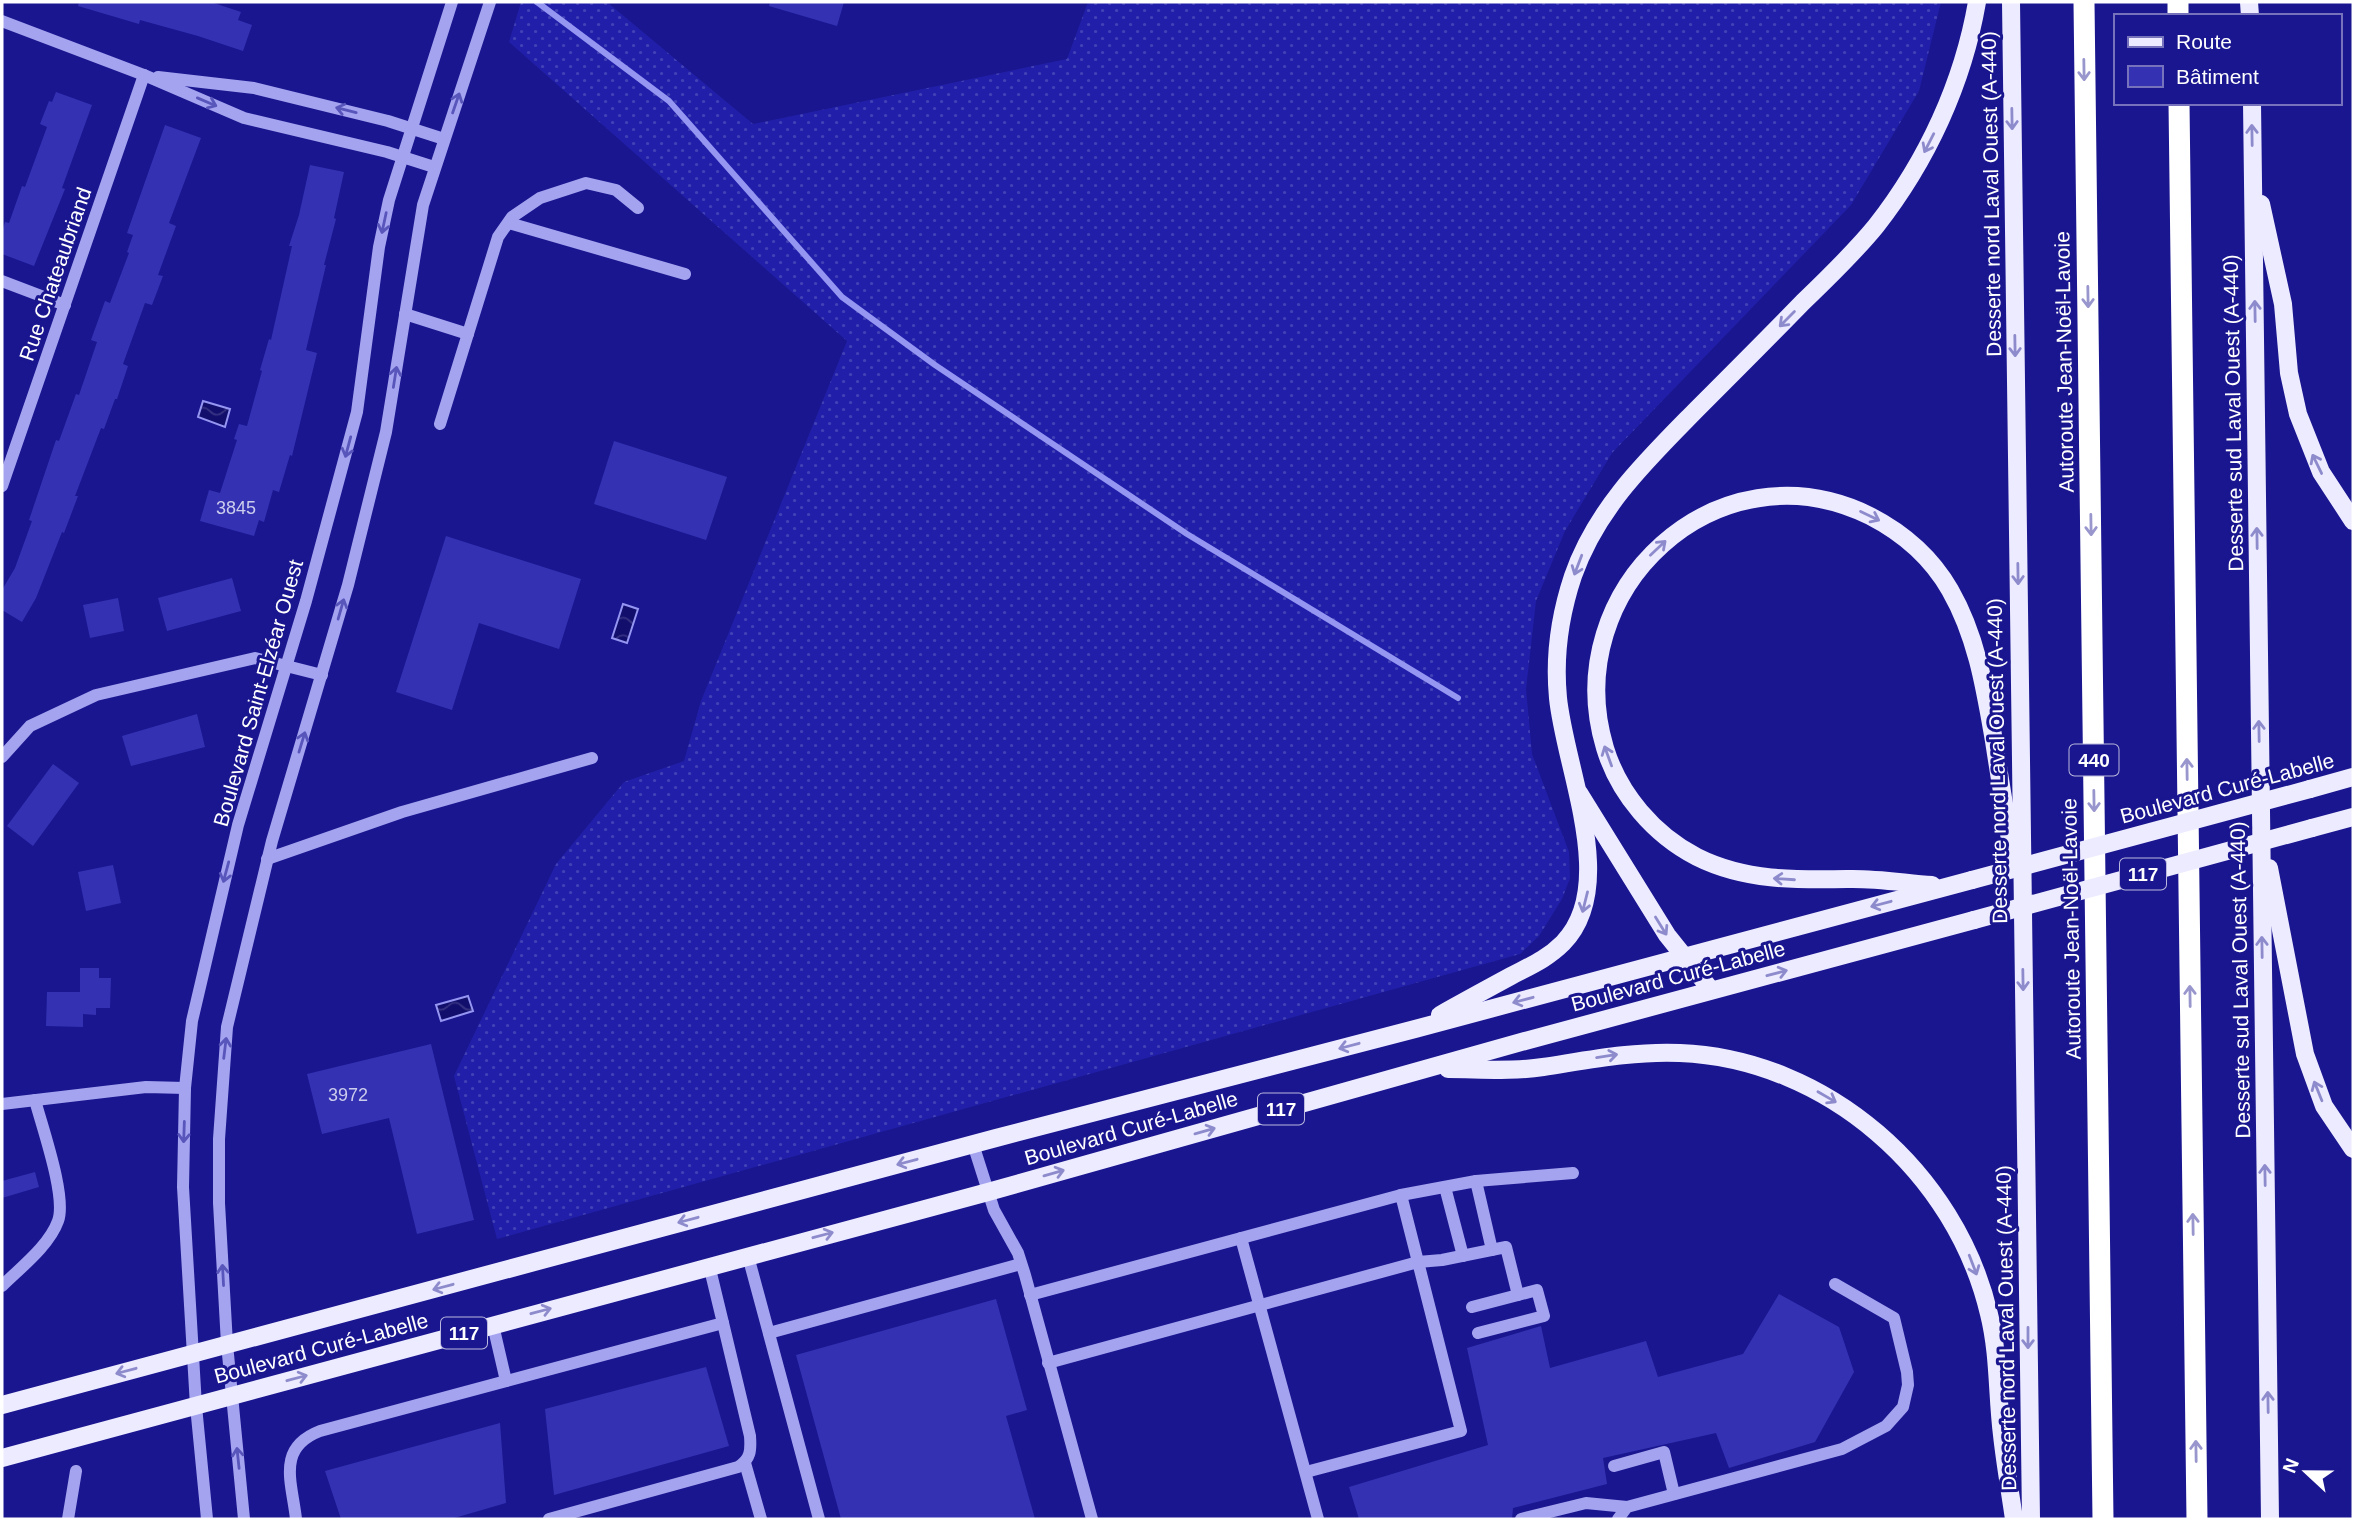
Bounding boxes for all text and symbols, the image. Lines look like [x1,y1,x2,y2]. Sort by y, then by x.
legend [2114,14,2341,105]
text: Route [2176,30,2232,53]
street label: Desserte nord Laval Ouest (A-440) [1977,31,2005,357]
one-way arrow [2078,58,2091,81]
text: Bâtiment [2176,65,2259,88]
one-way arrow [451,92,463,114]
one-way arrow [196,96,217,109]
one-way arrow [335,103,357,116]
one-way arrow [2006,107,2019,130]
one-way arrow [2246,123,2259,146]
one-way arrow [1922,132,1935,153]
street label: Rue Chateaubriand [14,184,96,364]
one-way arrow [377,211,390,234]
street label: Autoroute Jean-Noël-Lavoie [2050,231,2078,493]
street label: Desserte sud Laval Ouest (A-440) [2219,254,2247,572]
one-way arrow [2081,286,2094,309]
one-way arrow [2248,300,2261,323]
one-way arrow [1778,310,1795,327]
one-way arrow [2008,335,2022,358]
one-way arrow [389,366,402,389]
one-way arrow [341,435,354,458]
one-way arrow [2310,454,2324,475]
house number: 3845 [216,498,256,518]
one-way arrow [1859,510,1880,524]
one-way arrow [2084,513,2097,536]
one-way arrow [2250,527,2264,550]
one-way arrow [1649,540,1666,557]
one-way arrow [1570,553,1583,575]
street label: Boulevard Saint-Elzéar Ouest [209,557,307,829]
one-way arrow [2011,562,2025,585]
one-way arrow [336,598,349,620]
street label: Desserte nord Laval Ouest (A-440) [1983,598,2011,924]
one-way arrow [2252,719,2266,742]
one-way arrow [296,731,309,753]
road number: 440 [2070,744,2118,776]
one-way arrow [1601,746,1614,768]
street label: Boulevard Curé-Labelle [2117,748,2337,828]
one-way arrow [2181,757,2194,780]
one-way arrow [2087,790,2101,813]
street label: Autoroute Jean-Noël-Lavoie [2057,798,2085,1060]
street label: Desserte sud Laval Ouest (A-440) [2226,821,2254,1139]
road number: 117 [2120,859,2166,890]
one-way arrow [219,860,232,882]
one-way arrow [1773,872,1795,885]
one-way arrow [1578,890,1591,913]
one-way arrow [1870,898,1892,911]
one-way arrow [1654,916,1669,935]
street label: Boulevard Curé-Labelle [1568,936,1788,1016]
one-way arrow [2255,936,2269,959]
one-way arrow [1765,966,1788,979]
one-way arrow [2016,968,2030,991]
one-way arrow [2184,985,2197,1008]
one-way arrow [1513,994,1535,1007]
one-way arrow [218,1037,231,1060]
one-way arrow [1338,1040,1361,1053]
one-way arrow [1596,1049,1618,1062]
one-way arrow [2311,1081,2324,1103]
house number: 3972 [328,1085,368,1105]
street label: Boulevard Curé-Labelle [1022,1087,1240,1169]
one-way arrow [1816,1090,1836,1104]
road number: 117 [1258,1093,1304,1124]
one-way arrow [177,1120,191,1143]
one-way arrow [1193,1123,1215,1136]
one-way arrow [897,1156,919,1169]
one-way arrow [2258,1163,2272,1186]
street label: Desserte nord Laval Ouest (A-440) [1992,1165,2020,1491]
one-way arrow [1042,1166,1065,1179]
one-way arrow [2187,1212,2200,1235]
one-way arrow [677,1214,699,1227]
one-way arrow [811,1228,834,1241]
one-way arrow [1968,1254,1981,1276]
one-way arrow [216,1265,229,1287]
one-way arrow [432,1281,454,1294]
one-way arrow [529,1304,551,1317]
street label: Boulevard Curé-Labelle [211,1308,431,1388]
road number: 117 [441,1317,487,1348]
one-way arrow [2022,1326,2035,1349]
one-way arrow [115,1366,137,1379]
one-way arrow [286,1371,308,1384]
one-way arrow [2261,1391,2275,1414]
north arrow [2271,1437,2341,1507]
one-way arrow [2190,1440,2203,1463]
one-way arrow [231,1447,244,1470]
text: N [2278,1456,2303,1476]

